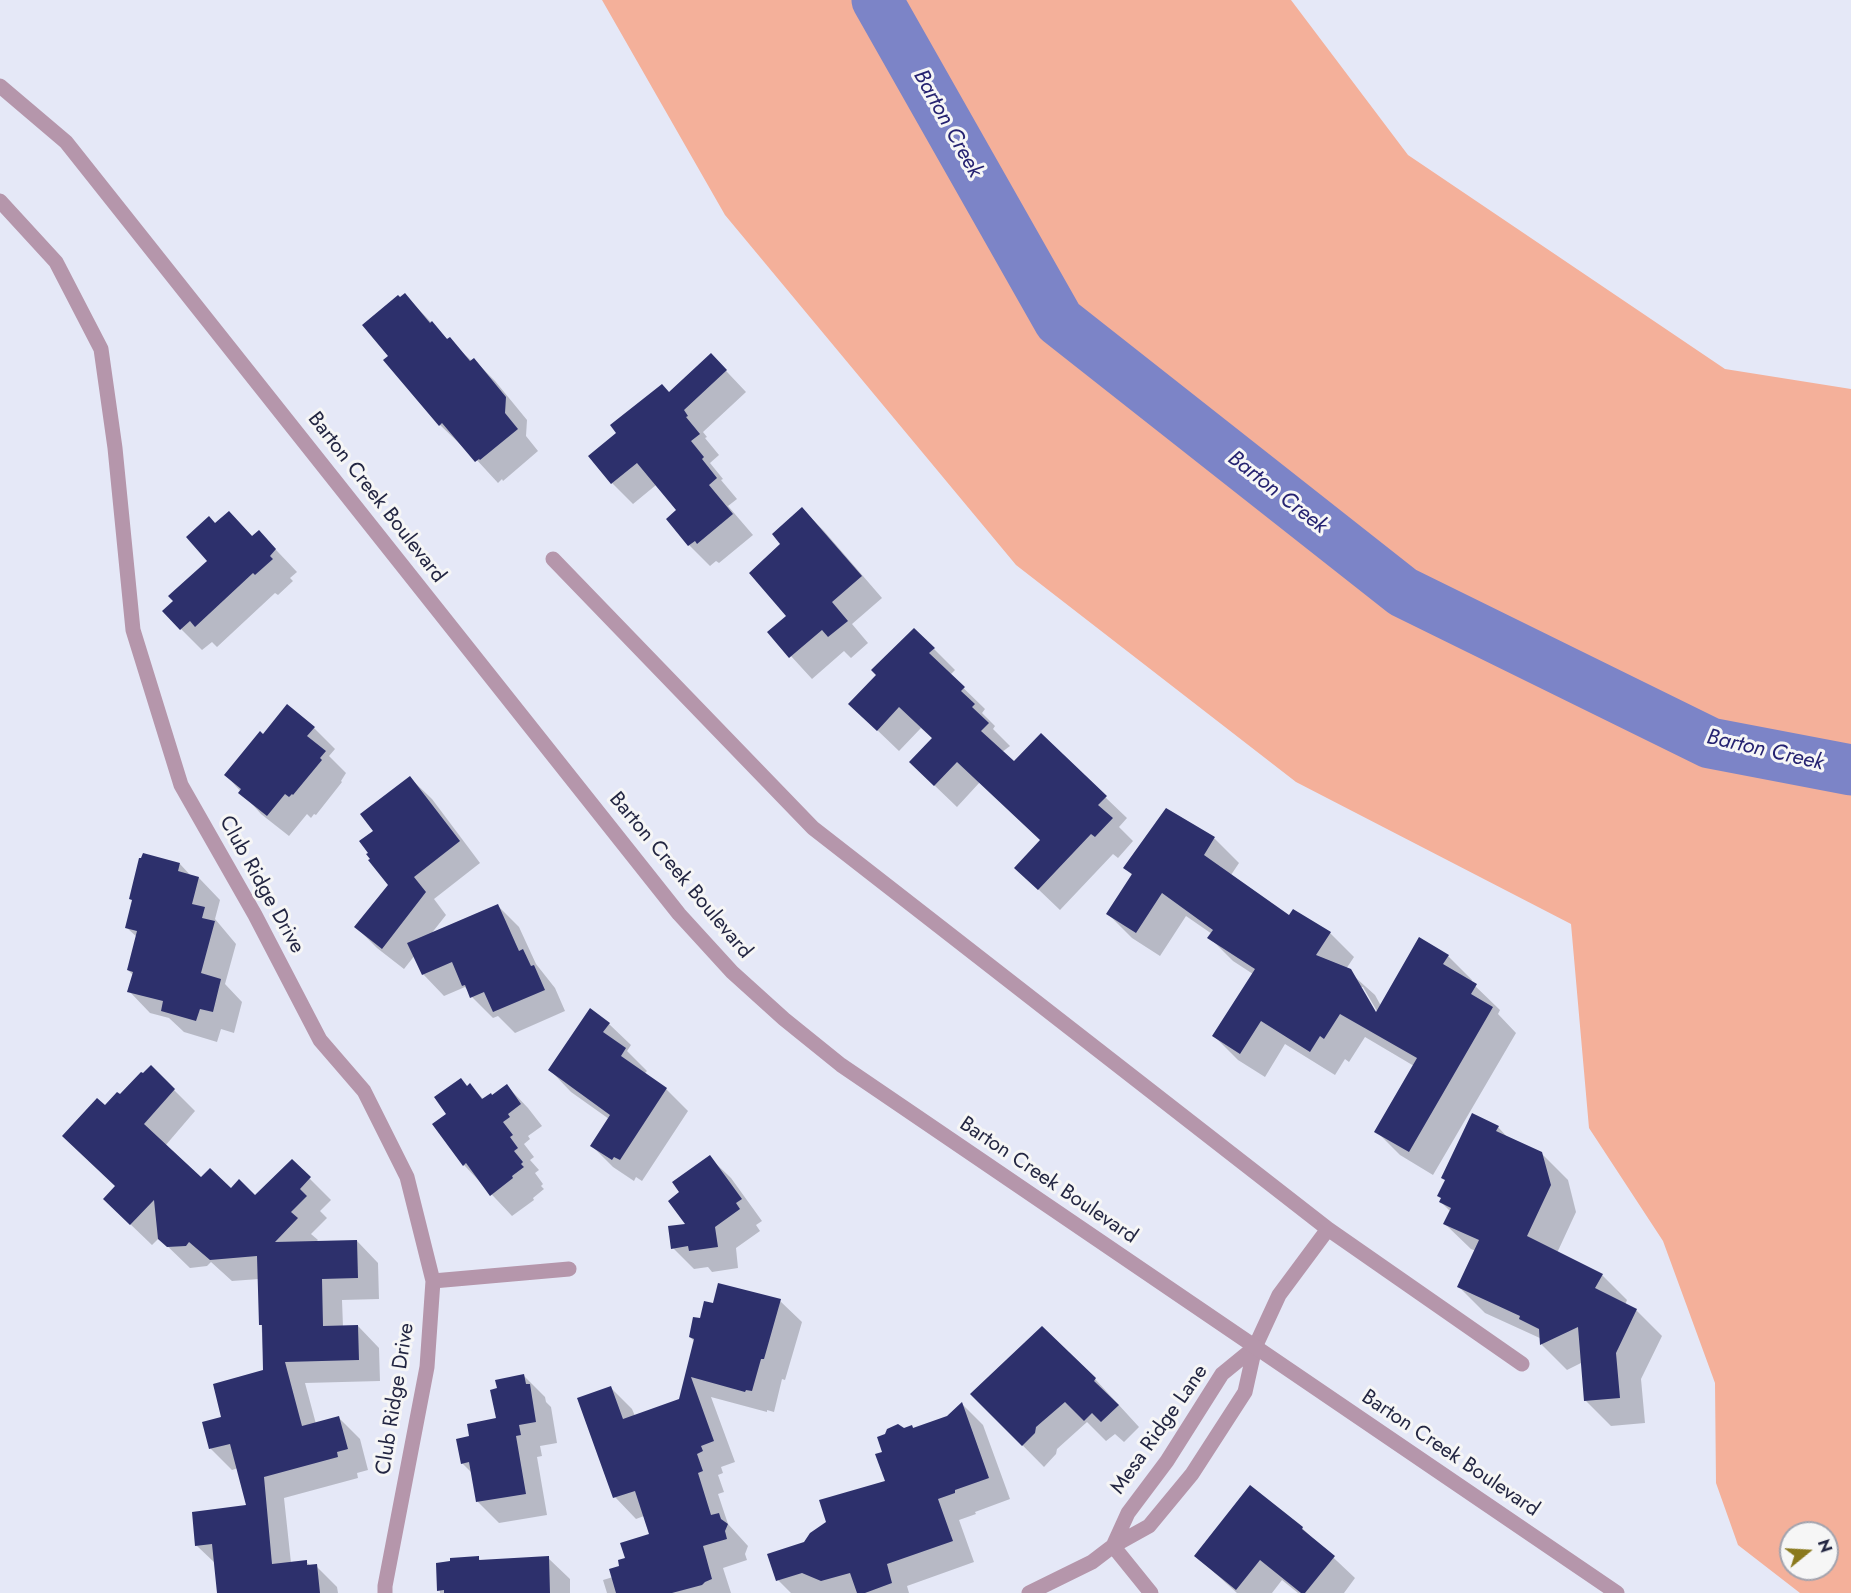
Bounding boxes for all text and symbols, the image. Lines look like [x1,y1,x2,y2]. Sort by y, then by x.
water label: Barton Creek [907,66,987,182]
street label: Barton Creek Boulevard [302,408,450,588]
water label: Barton Creek [1222,446,1332,540]
water label: Barton Creek [1704,725,1826,777]
street label: Barton Creek Boulevard [603,788,757,964]
street label: Club Ridge Drive [213,812,309,958]
street label: Barton Creek Boulevard [954,1112,1142,1250]
street label: Club Ridge Drive [372,1321,420,1477]
street label: Mesa Ridge Lane [1106,1360,1214,1500]
street label: Barton Creek Boulevard [1356,1385,1544,1523]
north arrow [1779,1521,1839,1581]
text: N [1812,1536,1838,1556]

